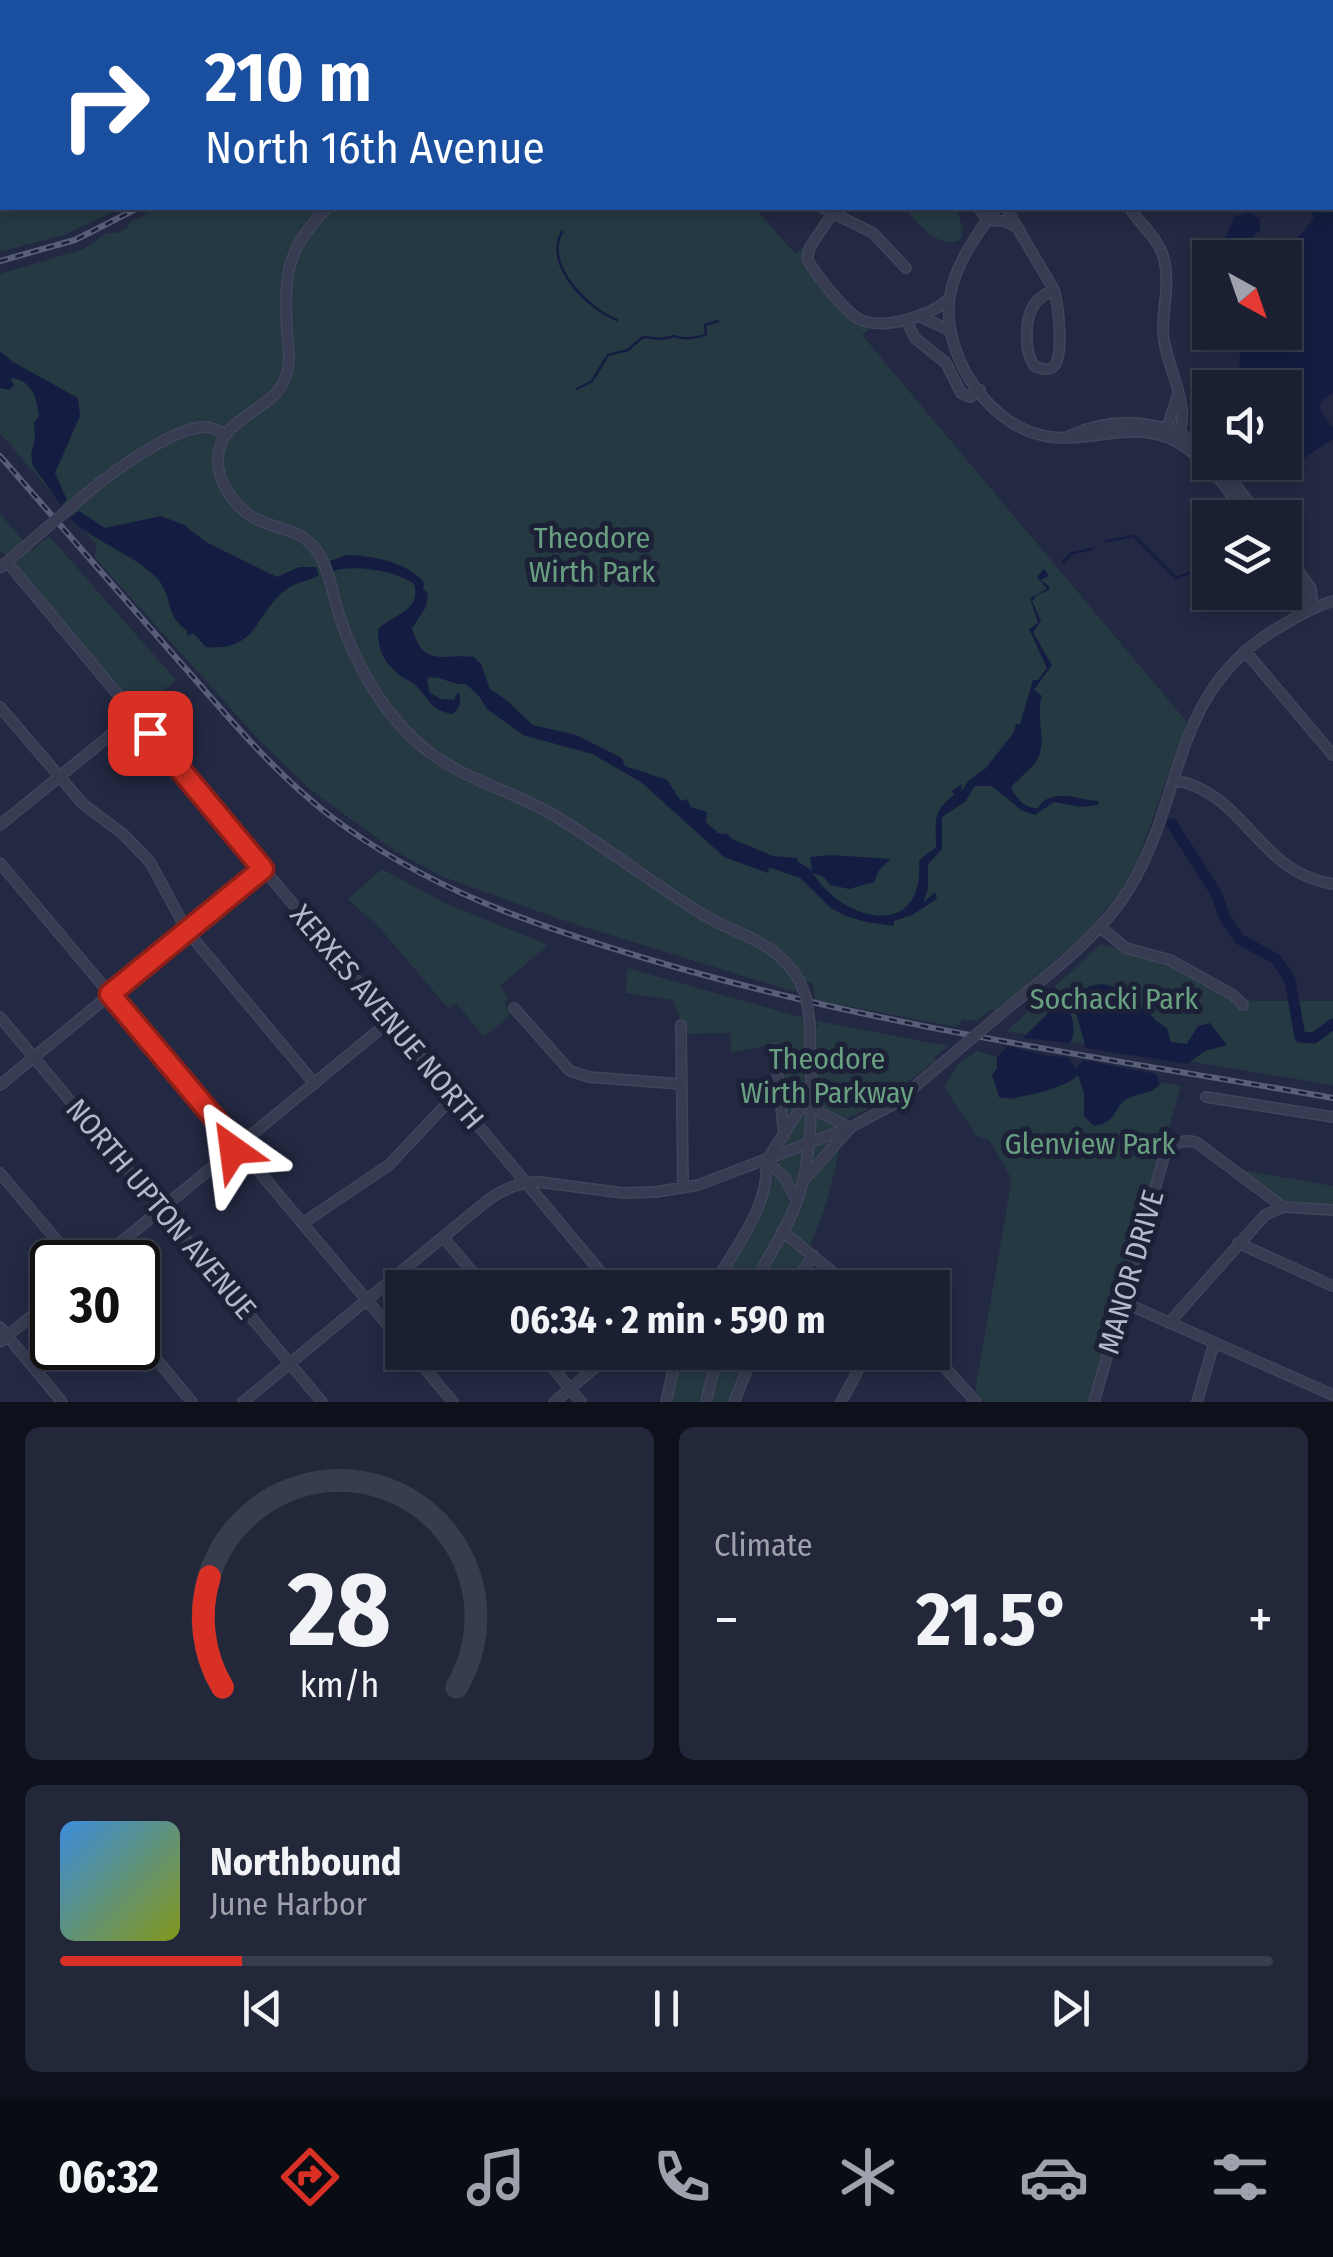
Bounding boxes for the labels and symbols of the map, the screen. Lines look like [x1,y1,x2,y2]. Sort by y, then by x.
north arrow [1192,240,1302,350]
park label: Theodore Wirth Park [529,520,655,590]
pin [108,691,193,776]
street label: XERXES AVENUE NORTH [283,897,491,1137]
park label: Sochacki Park [1030,981,1198,1017]
park label: Theodore Wirth Parkway [740,1041,914,1111]
street label: NORTH UPTON AVENUE [58,1092,264,1326]
position arrow [181,1098,285,1202]
park label: Glenview Park [1004,1126,1176,1162]
street label: MANOR DRIVE [1090,1186,1172,1358]
speed limit sign: 30 [30,1240,160,1370]

